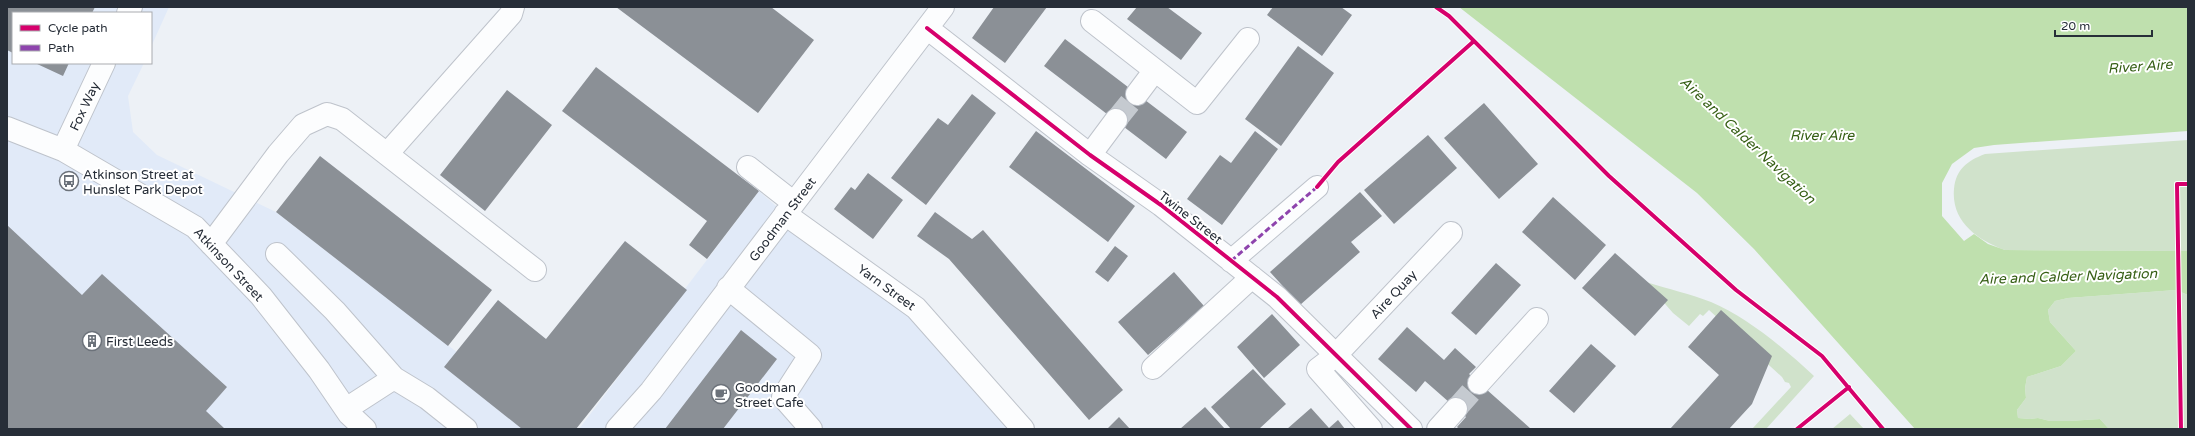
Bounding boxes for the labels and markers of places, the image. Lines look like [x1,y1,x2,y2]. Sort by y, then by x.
place label: Atkinson Street at Hunslet Park Depot [83,167,203,198]
bus stop icon: Atkinson Street at Hunslet Park Depot [58,170,80,192]
building icon: First Leeds [81,330,103,352]
place label: First Leeds [106,334,173,350]
place label: Goodman Street Cafe [735,380,804,411]
cafe icon: Goodman Street Cafe [710,383,732,405]

